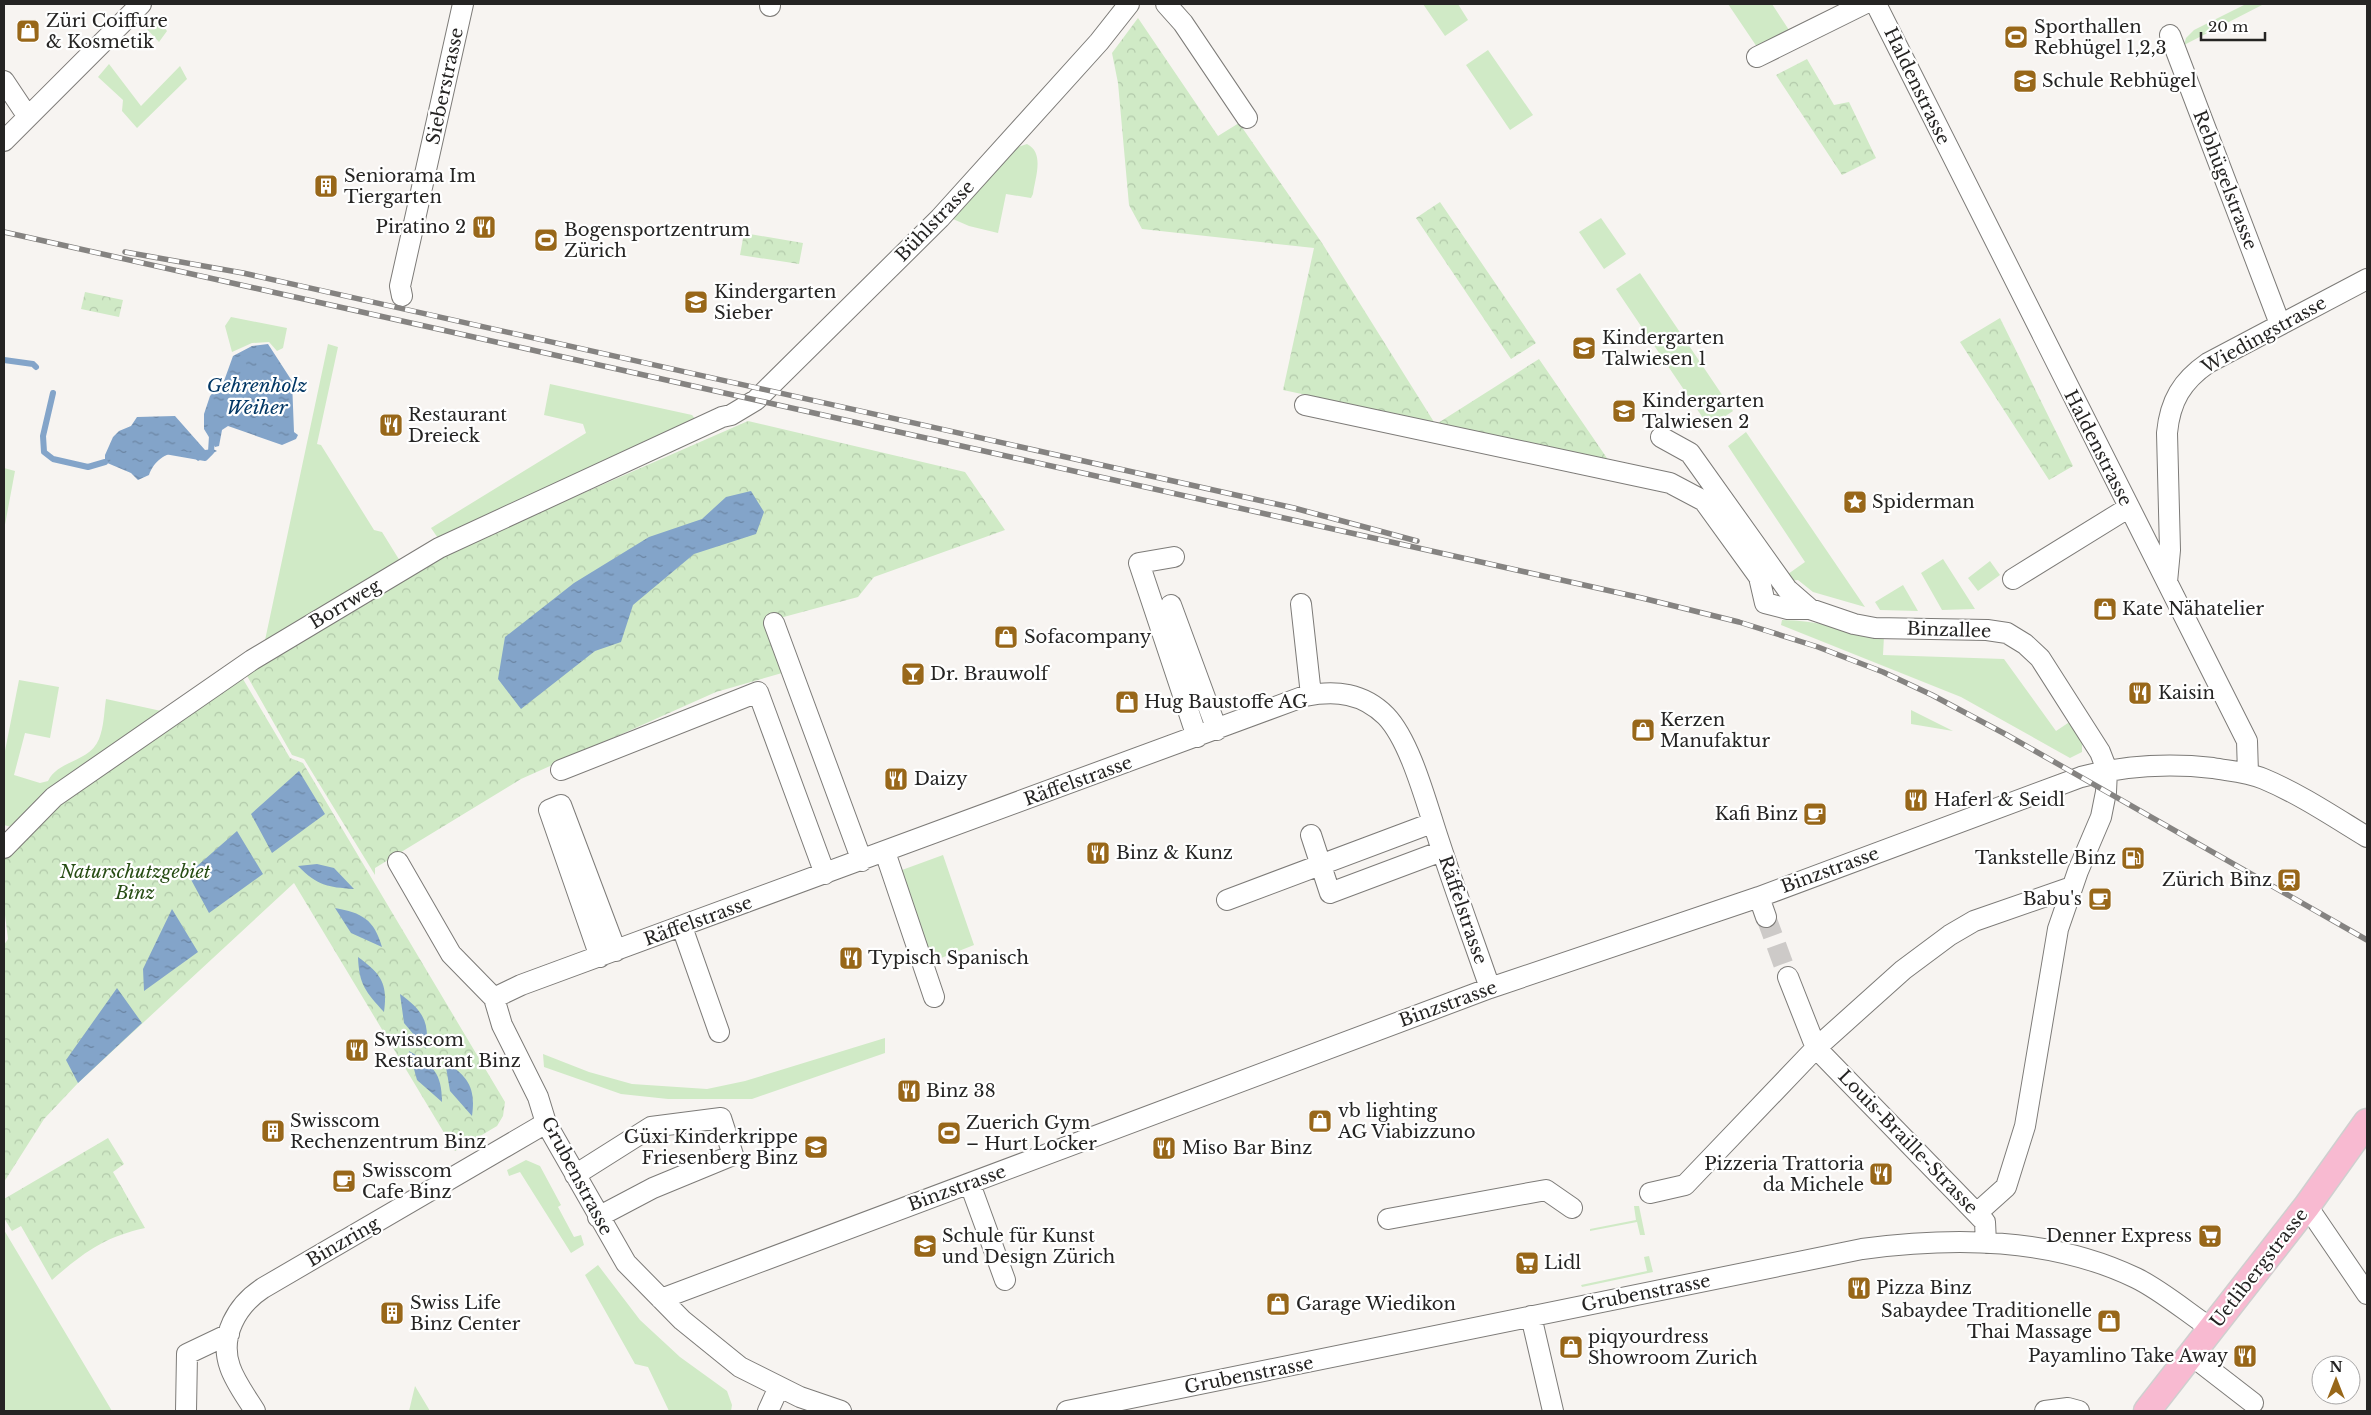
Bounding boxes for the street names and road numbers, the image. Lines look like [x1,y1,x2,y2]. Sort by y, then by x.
street label: Haldenstrasse [1879,24,1955,148]
street label: Sieberstrasse [422,26,468,146]
street label: Rebhügelstrasse [2188,107,2262,253]
street label: Bühlstrasse [891,176,979,266]
street label: Wiedingstrasse [2197,292,2330,379]
street label: Haldenstrasse [2059,386,2137,510]
street label: Borrweg [306,574,385,634]
street label: Binzallee [1906,618,1992,642]
street label: Räffelstrasse [1021,751,1135,811]
street label: Binzstrasse [1778,842,1882,898]
street label: Räffelstrasse [1434,853,1492,967]
street label: Räffelstrasse [641,891,755,951]
street label: Binzstrasse [1396,976,1500,1032]
street label: Louis-Braille-Strasse [1833,1065,1983,1219]
street label: Grubenstrasse [537,1113,617,1239]
street label: Binzstrasse [905,1160,1009,1216]
street label: Uetlibergstrasse [2206,1204,2312,1332]
street label: Binzring [303,1212,383,1272]
street label: Grubenstrasse [1580,1270,1712,1316]
street label: Grubenstrasse [1183,1352,1315,1398]

